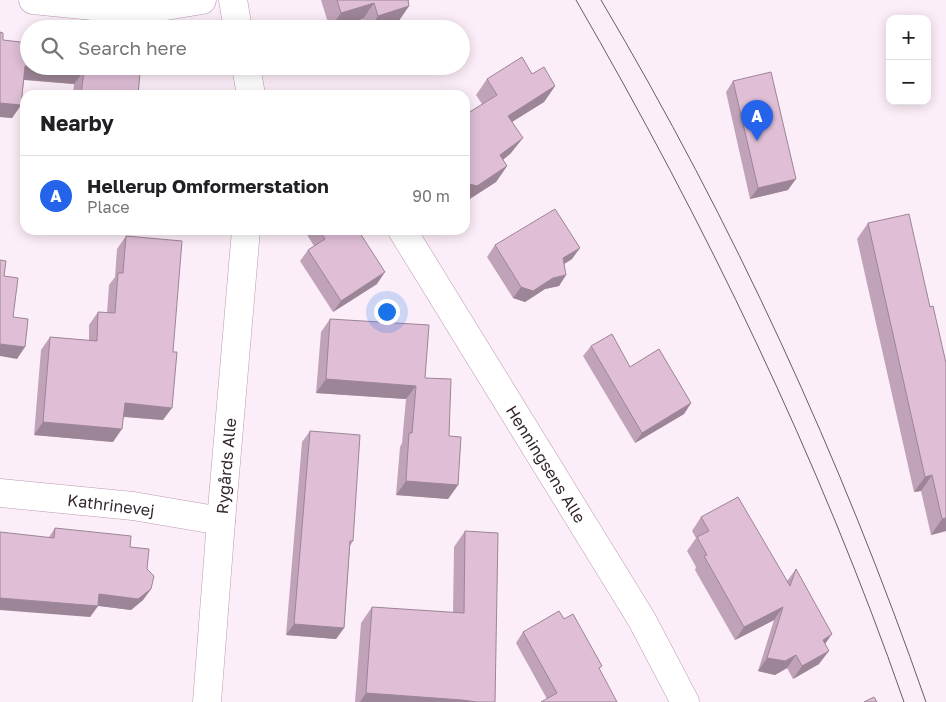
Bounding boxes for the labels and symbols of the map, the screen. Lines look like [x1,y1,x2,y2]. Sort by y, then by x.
pin: A [741,100,773,141]
your location [374,299,400,325]
street label: Henningsens Alle [502,401,590,527]
street label: Rygårds Alle [212,417,240,515]
street label: Kathrinevej [66,490,156,520]

